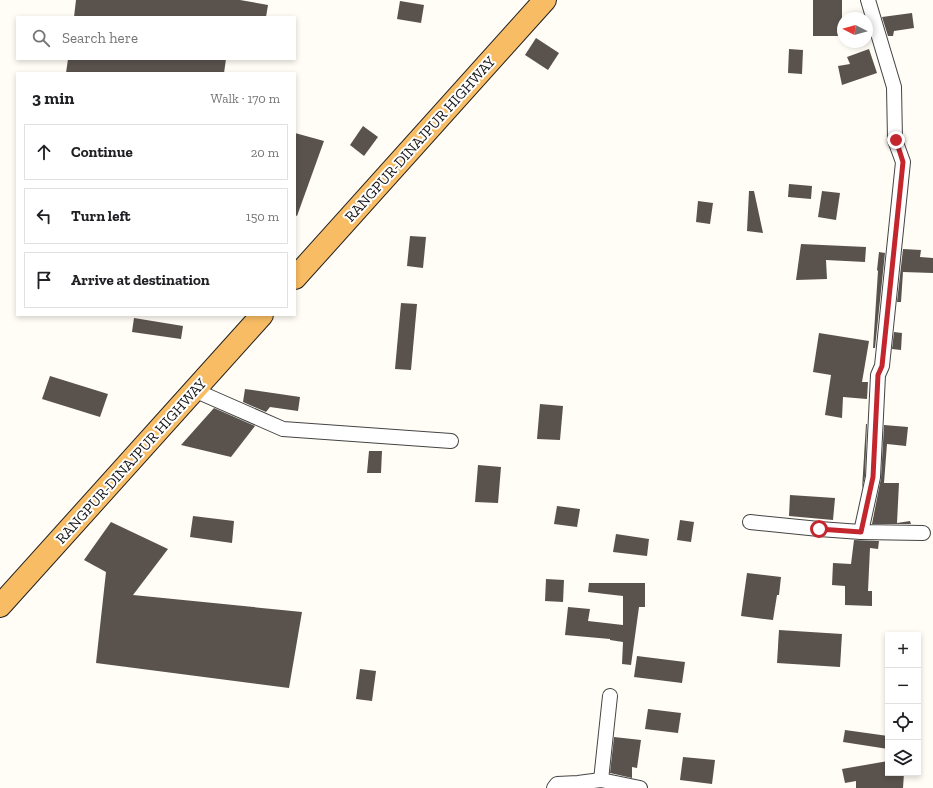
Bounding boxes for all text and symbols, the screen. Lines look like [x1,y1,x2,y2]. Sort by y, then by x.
north arrow [837,12,873,48]
search box [16,16,296,60]
icon: search [30,27,52,49]
text: Search here [62,29,138,47]
street label: RANGPUR-DINAJPUR HIGHWAY [341,52,500,226]
text: 3 min [32,88,74,108]
text: Walk · 170 m [211,91,280,106]
route end [887,131,905,149]
icon: ahead [33,141,55,163]
text: Continue [71,143,133,161]
text: 20 m [251,145,279,160]
icon: left [33,205,55,227]
text: Turn left [71,207,131,225]
text: 150 m [246,209,279,224]
icon: arrive [33,269,55,291]
text: Arrive at destination [71,271,210,289]
street label: RANGPUR-DINAJPUR HIGHWAY [52,374,211,548]
route start [810,520,828,538]
map controls [885,632,921,776]
button: + [885,632,921,668]
button: − [885,668,921,704]
button: locate [885,704,921,740]
button: layers [885,740,921,776]

